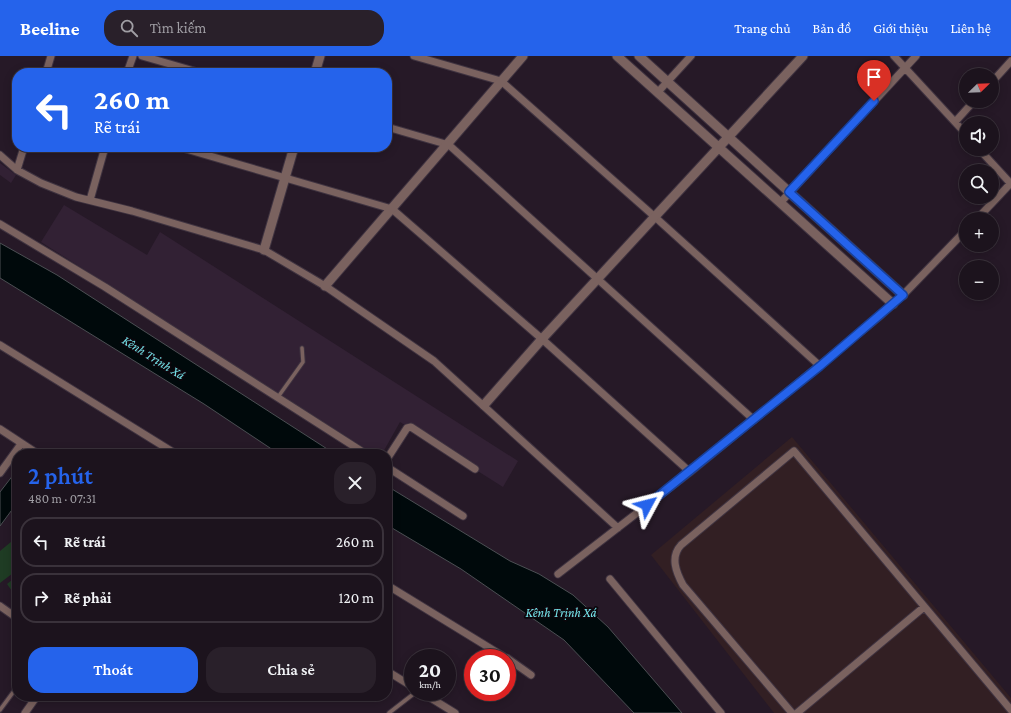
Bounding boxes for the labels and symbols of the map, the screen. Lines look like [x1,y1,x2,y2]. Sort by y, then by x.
pin [857,60,891,101]
north arrow [959,68,999,108]
water label: Kênh Trịnh Xá [120,332,189,383]
position arrow [626,484,668,526]
water label: Kênh Trịnh Xá [525,605,597,620]
speed limit sign: 30 [464,649,516,701]

